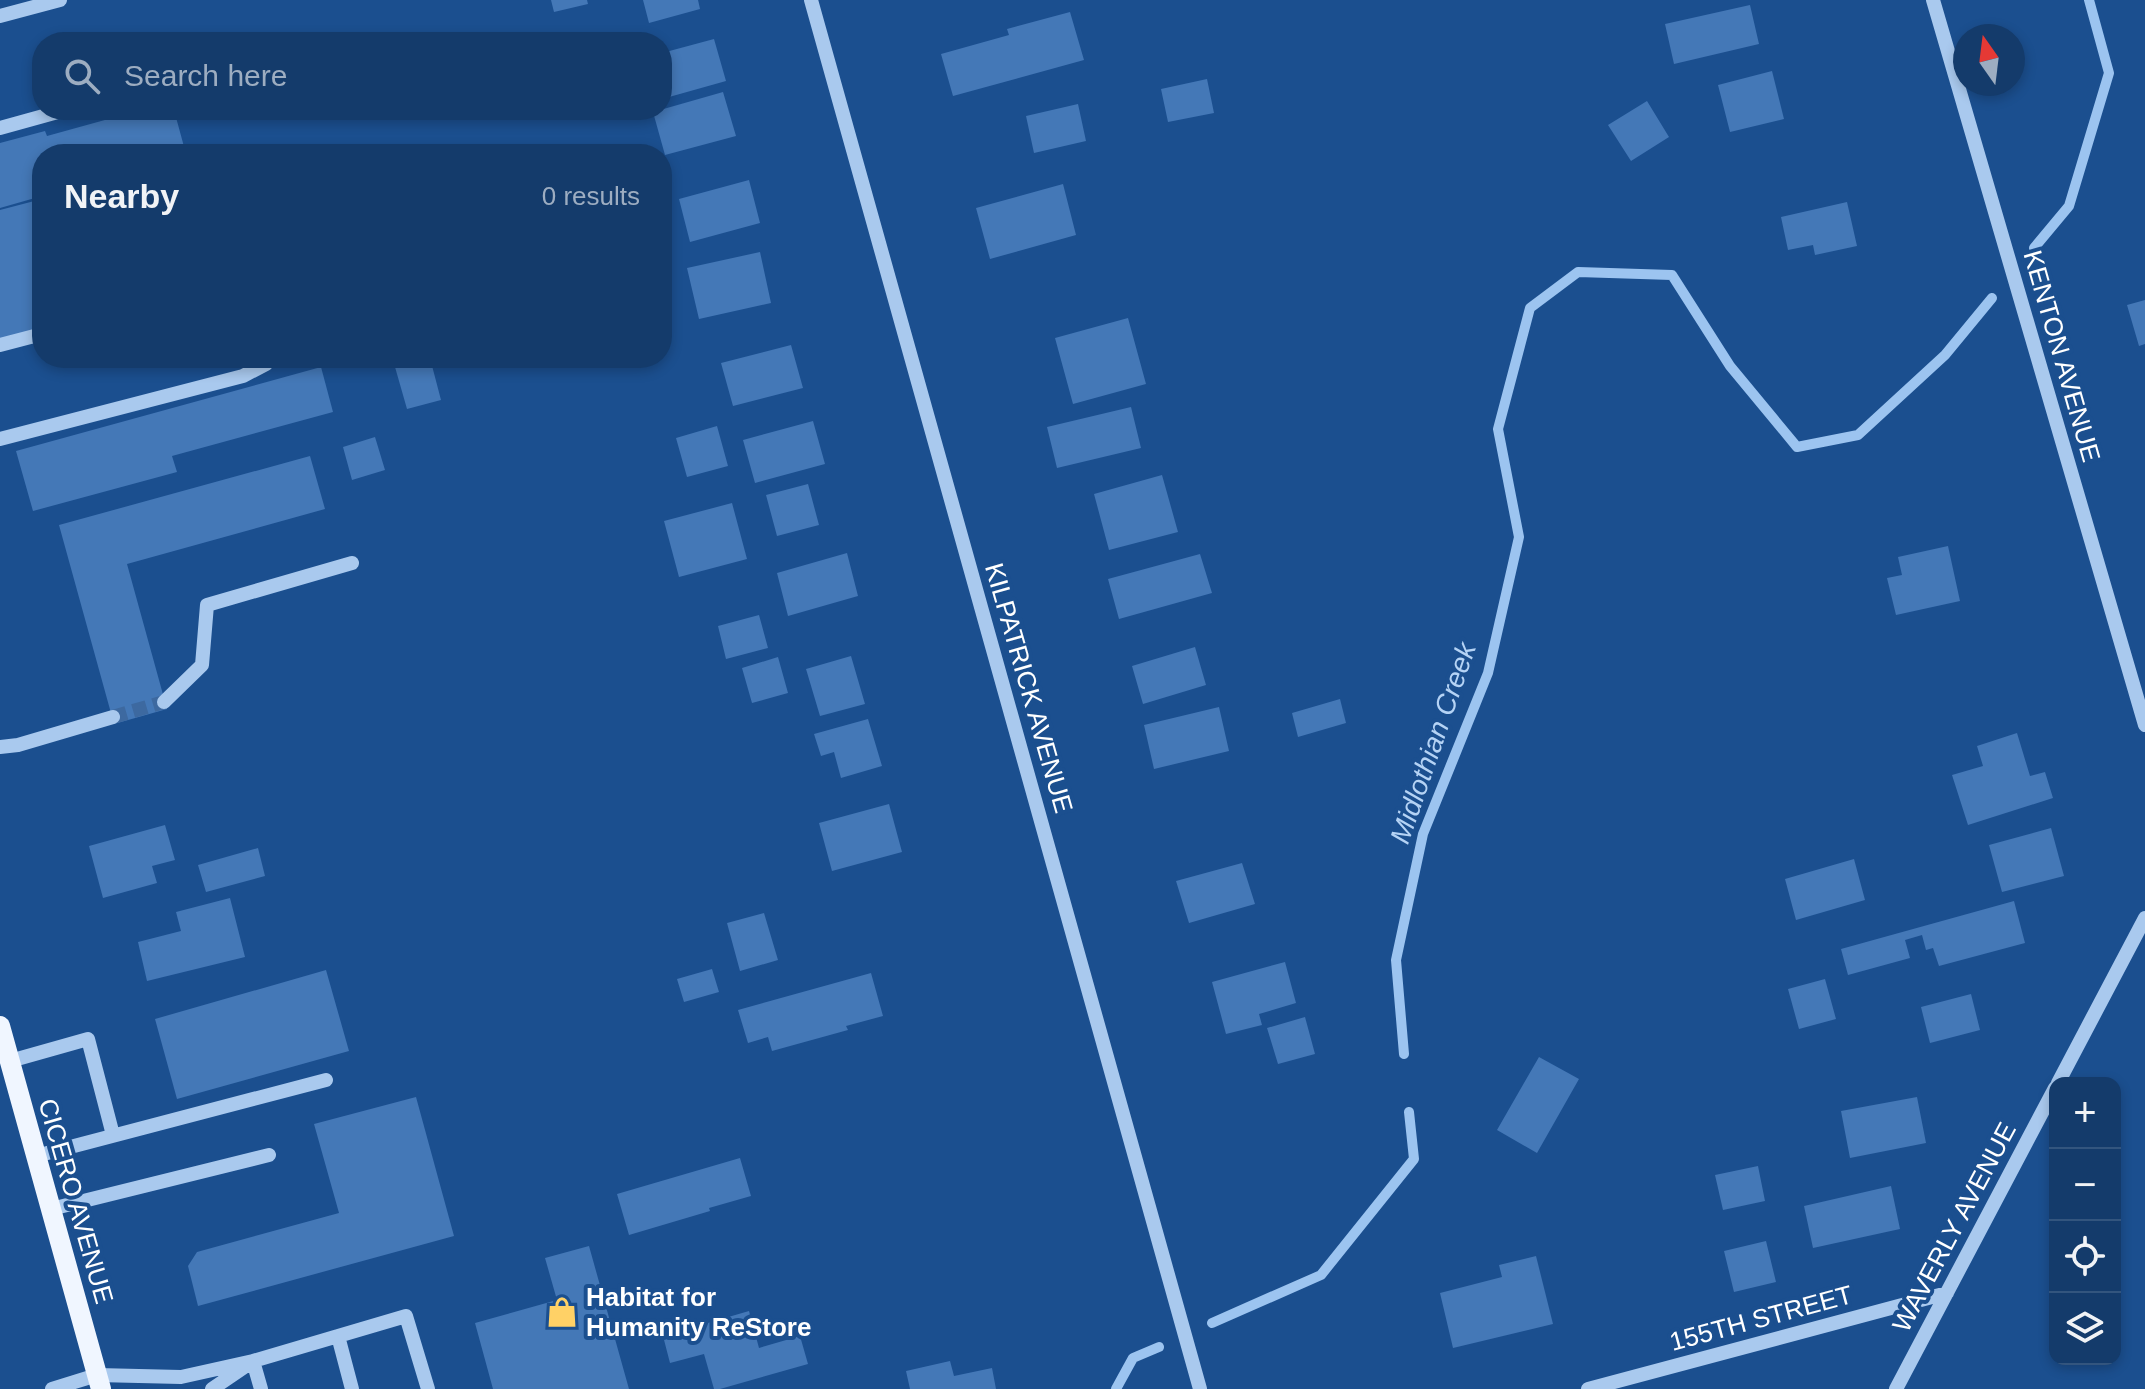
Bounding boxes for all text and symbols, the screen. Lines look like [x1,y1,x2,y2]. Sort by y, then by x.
north arrow [1953,24,2025,96]
search box [32,32,672,120]
icon: search [60,54,104,98]
text: Search here [124,59,287,92]
text: Nearby [64,177,179,215]
text: 0 results [542,181,640,211]
street label: KENTON AVENUE [2017,247,2107,465]
street label: KILPATRICK AVENUE [979,560,1079,816]
water label: Midlothian Creek [1384,637,1483,847]
map controls [2049,1077,2121,1365]
button: + [2049,1077,2121,1149]
street label: CICERO AVENUE [32,1095,120,1307]
street label: WAVERLY AVENUE [1886,1117,2022,1337]
button: − [2049,1149,2121,1221]
button: locate [2049,1221,2121,1293]
street label: 155TH STREET [1666,1279,1856,1357]
place label: Habitat for Humanity ReStore [586,1282,811,1342]
button: layers [2049,1293,2121,1365]
shop icon: Habitat for Humanity ReStore [545,1295,579,1329]

